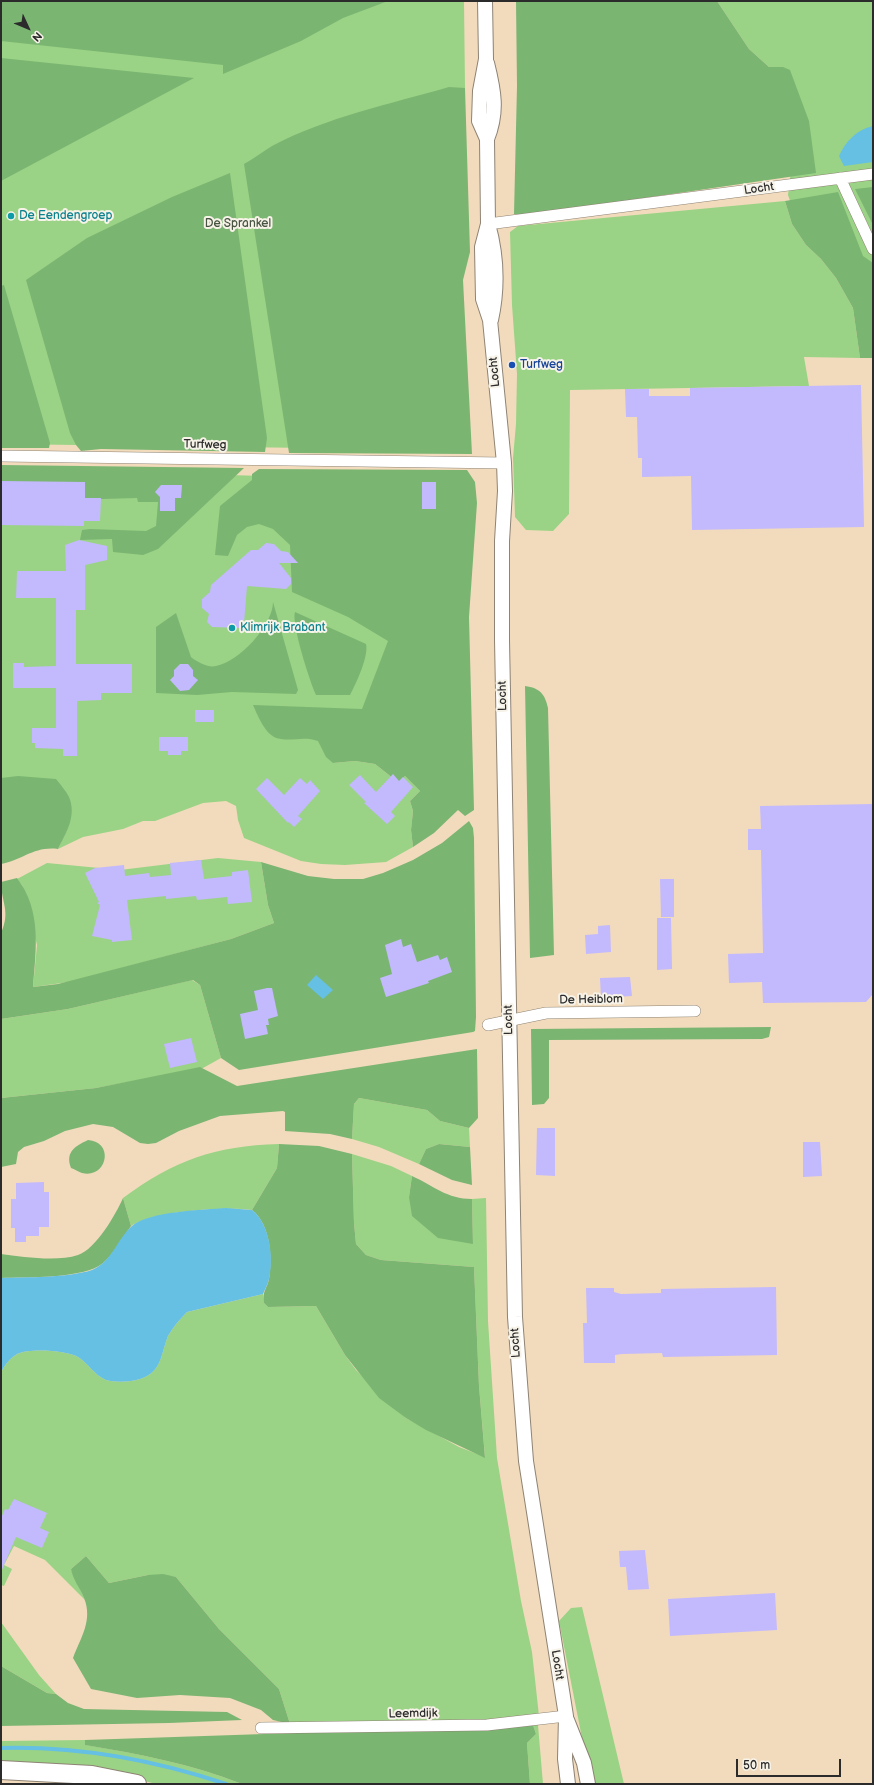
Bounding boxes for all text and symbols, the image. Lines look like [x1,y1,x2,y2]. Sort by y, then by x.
north arrow [8,8,48,48]
text: N [29,29,45,44]
street label: Locht [743,180,775,198]
place label: De Eendengroep [19,209,112,223]
marker: De Eendengroep [6,211,16,221]
park label: De Sprankel [205,217,271,231]
street label: Locht [487,356,503,388]
place label: Turfweg [520,358,563,372]
marker: Turfweg [507,360,517,370]
street label: Turfweg [183,437,227,453]
place label: Klimrijk Brabant [240,621,325,635]
marker: Klimrijk Brabant [227,623,237,633]
street label: Locht [496,681,510,711]
street label: De Heiblom [559,992,623,1008]
street label: Locht [502,1005,516,1035]
street label: Locht [508,1328,524,1358]
street label: Locht [548,1649,566,1681]
street label: Leemdijk [388,1706,438,1722]
scale bar [738,1751,843,1777]
text: 50 m [743,1758,770,1773]

